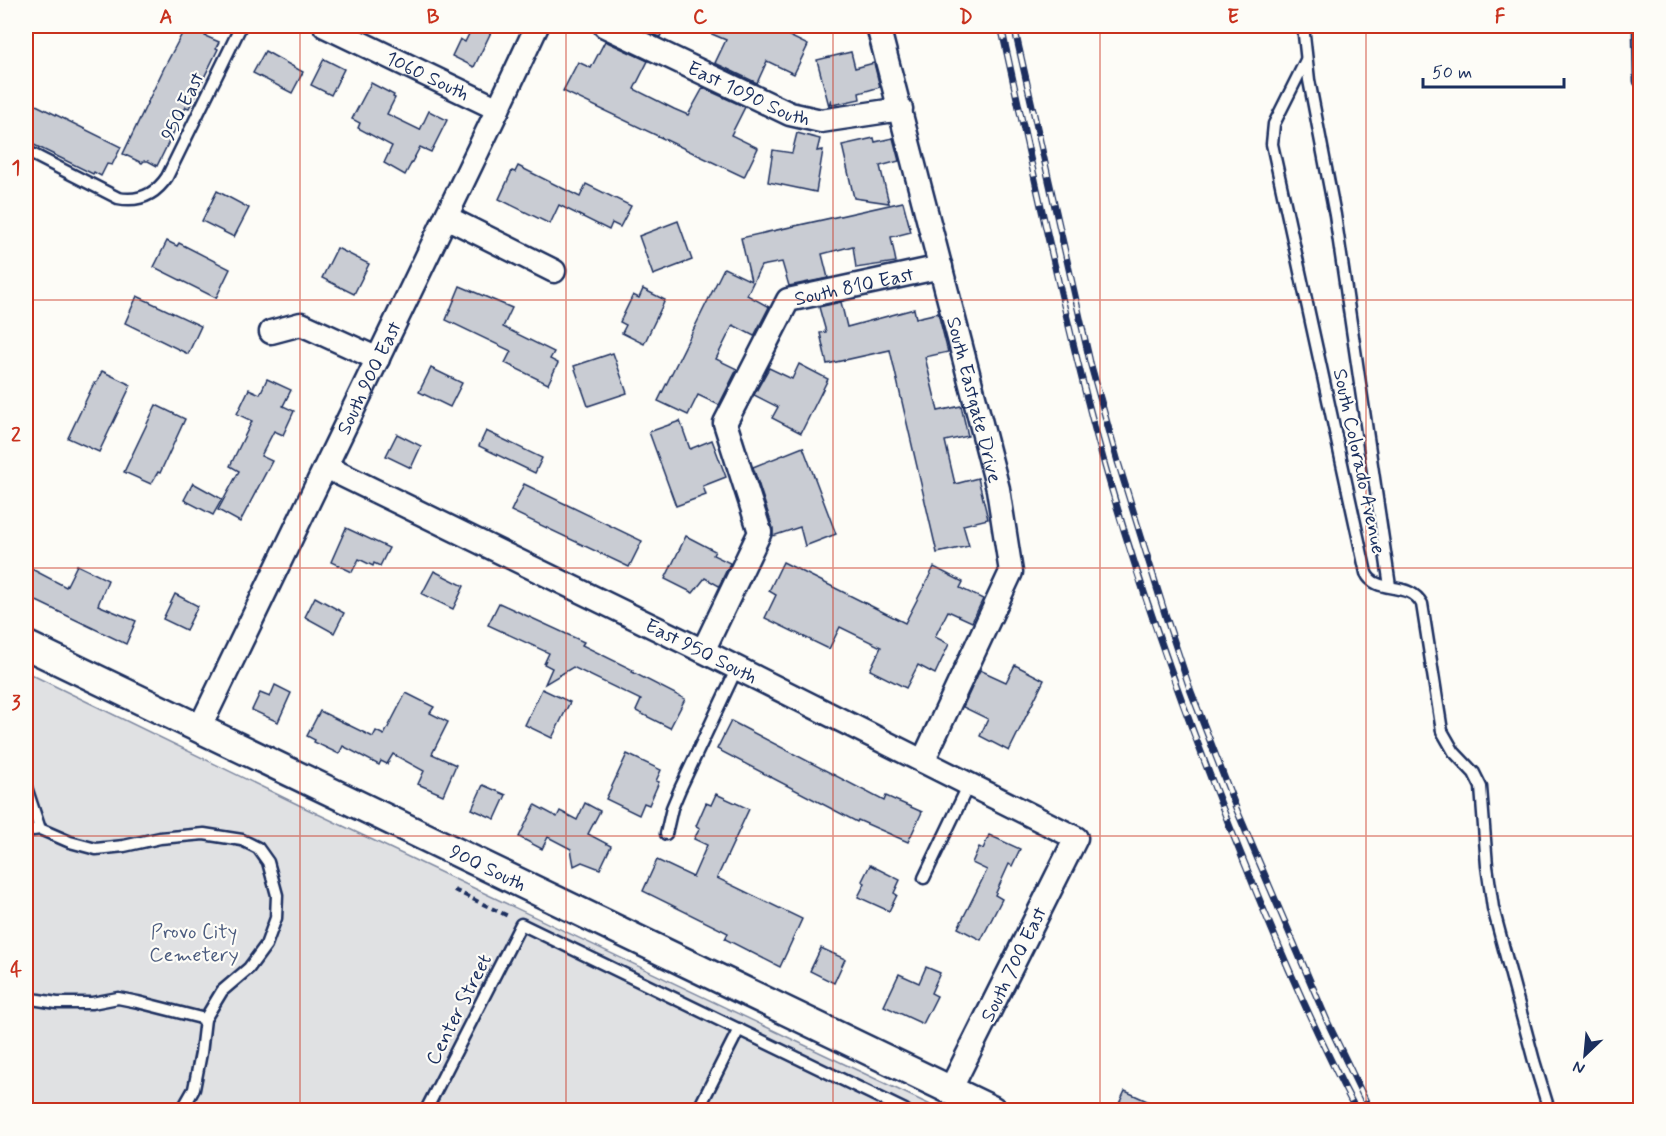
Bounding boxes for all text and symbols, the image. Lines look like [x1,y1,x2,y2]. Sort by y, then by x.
text: A [159,4,173,31]
text: B [427,4,440,31]
text: C [693,4,708,31]
text: D [959,4,973,31]
text: E [1227,4,1239,31]
text: F [1495,4,1506,31]
street label: 1060 South [381,45,474,108]
scale bar [1423,51,1564,89]
street label: East 1090 South [683,55,812,133]
text: 50 m [1432,61,1472,85]
street label: 950 East [155,68,212,145]
text: 1 [12,155,20,182]
street label: South 810 East [792,261,917,313]
street label: South Eastgate Drive [939,314,1008,486]
street label: South 900 East [331,317,409,440]
street label: South Colorado Avenue [1326,366,1391,556]
text: 2 [11,422,21,449]
street label: East 950 South [640,613,762,691]
text: 3 [11,690,21,717]
street label: 900 South [445,839,530,899]
street label: South 700 East [975,902,1054,1027]
park label: Provo City Cemetery [149,919,239,969]
street label: Center Street [420,950,499,1070]
text: 4 [10,957,22,984]
north arrow [1555,1025,1615,1085]
text: N [1570,1055,1588,1079]

